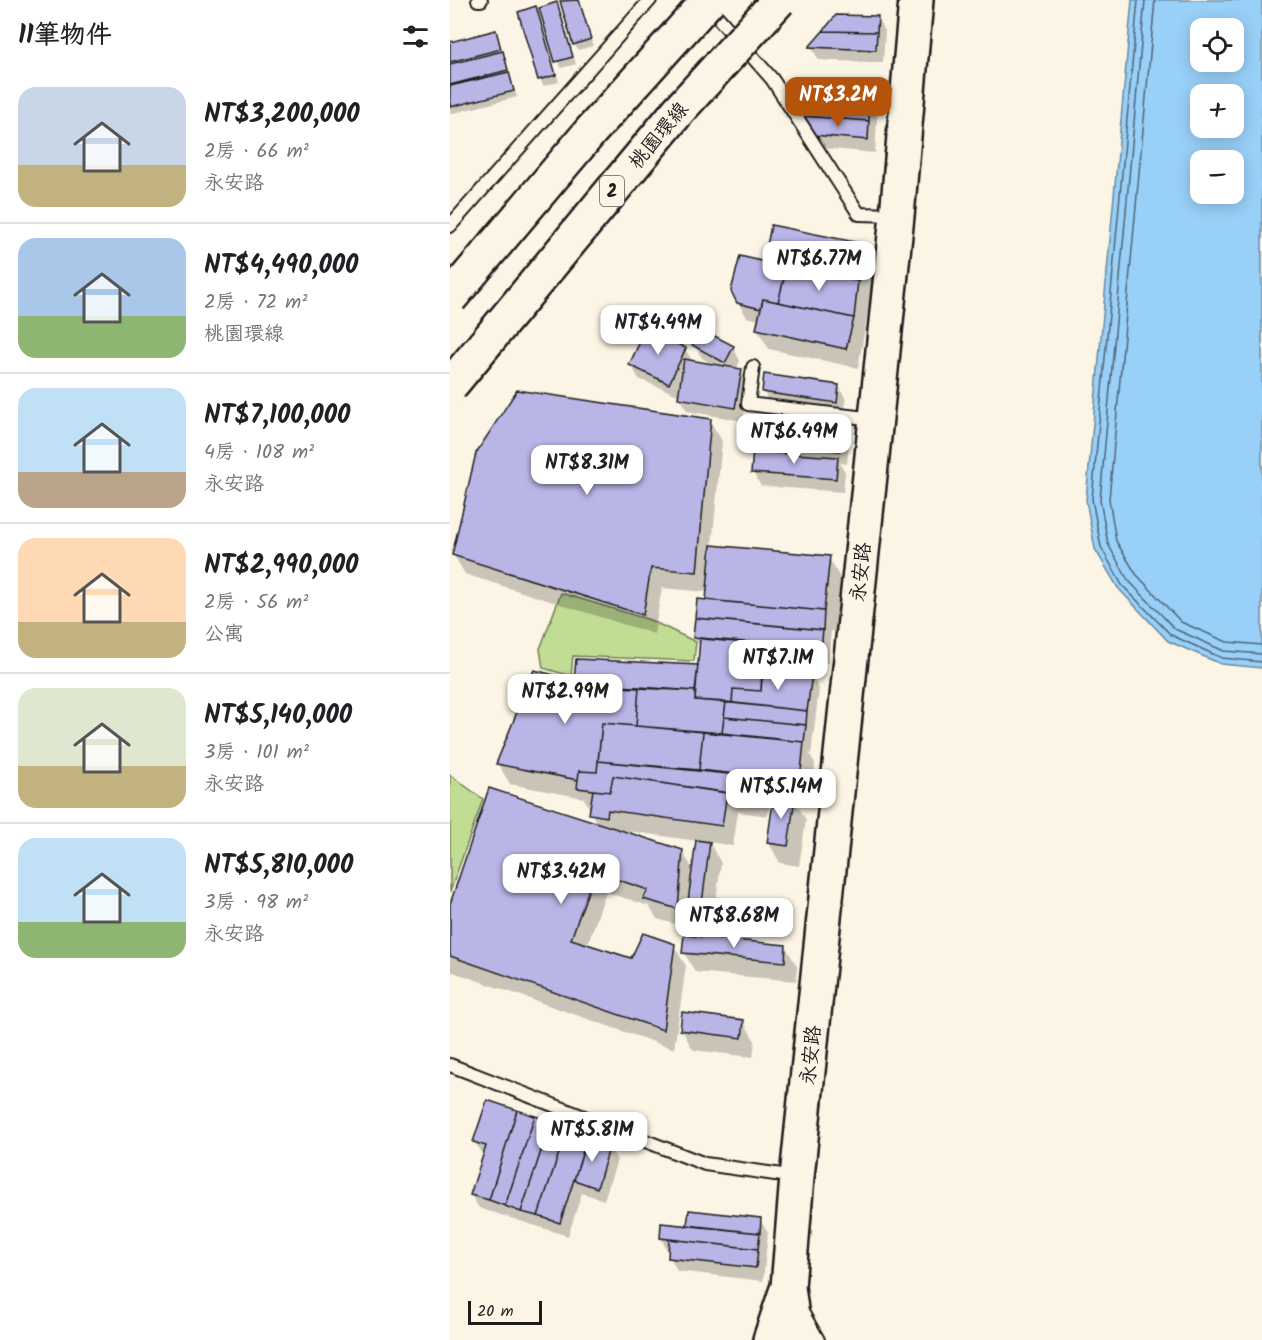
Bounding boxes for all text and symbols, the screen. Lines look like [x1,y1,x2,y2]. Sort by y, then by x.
text: 11筆物件 [18,15,112,57]
map controls [1190,18,1244,204]
button: locate [1190,18,1244,72]
icon: filters [399,20,432,53]
pin: NT$3.2M [783,77,893,128]
text: NT$3.2M [799,80,877,112]
button: + [1190,84,1244,138]
text: NT$3,200,000 [204,94,360,136]
street label: 桃園環線 [622,95,698,177]
icon: home [66,111,138,183]
text: 2房 · 66 m² [204,136,309,168]
button: − [1190,150,1244,204]
text: 永安路 [204,168,264,200]
road number: 2 [600,176,624,206]
pin: NT$6.77M [757,241,881,292]
text: NT$6.77M [777,244,861,276]
text: NT$4,490,000 [204,245,358,287]
icon: home [66,262,138,334]
text: 2房 · 72 m² [204,287,307,319]
pin: NT$4.49M [596,305,720,356]
text: NT$4.49M [614,308,702,340]
text: 桃園環線 [204,319,284,351]
text: NT$7,100,000 [204,395,350,437]
icon: home [66,412,138,484]
pin: NT$6.49M [732,414,856,465]
text: NT$6.49M [750,417,838,449]
text: 4房 · 108 m² [204,437,314,469]
pin: NT$8.31M [525,445,649,496]
text: NT$8.31M [545,448,629,480]
text: 永安路 [204,469,264,501]
street label: 永安路 [843,540,881,604]
text: NT$2,990,000 [204,545,358,587]
icon: home [66,562,138,634]
text: 2房 · 56 m² [204,587,308,619]
text: 公寓 [204,619,244,651]
pin: NT$7.1M [723,640,833,691]
text: NT$7.1M [743,643,813,675]
pin: NT$2.99M [503,674,627,725]
text: NT$2.99M [521,677,609,709]
text: NT$5,140,000 [204,695,352,737]
icon: home [66,712,138,784]
text: 3房 · 101 m² [204,737,309,769]
text: 永安路 [204,769,264,801]
pin: NT$5.14M [719,769,843,820]
text: NT$5.14M [740,772,822,804]
text: NT$5,810,000 [204,845,353,887]
pin: NT$3.42M [499,854,623,905]
text: NT$3.42M [517,857,605,889]
icon: home [66,862,138,934]
text: 3房 · 98 m² [204,887,308,919]
pin: NT$8.68M [672,898,796,949]
text: NT$8.68M [689,901,779,933]
text: 永安路 [204,919,264,951]
street label: 永安路 [793,1023,831,1087]
pin: NT$5.81M [530,1112,654,1163]
text: NT$5.81M [550,1115,634,1147]
scale bar [468,1298,542,1326]
text: 20 m [477,1299,513,1324]

